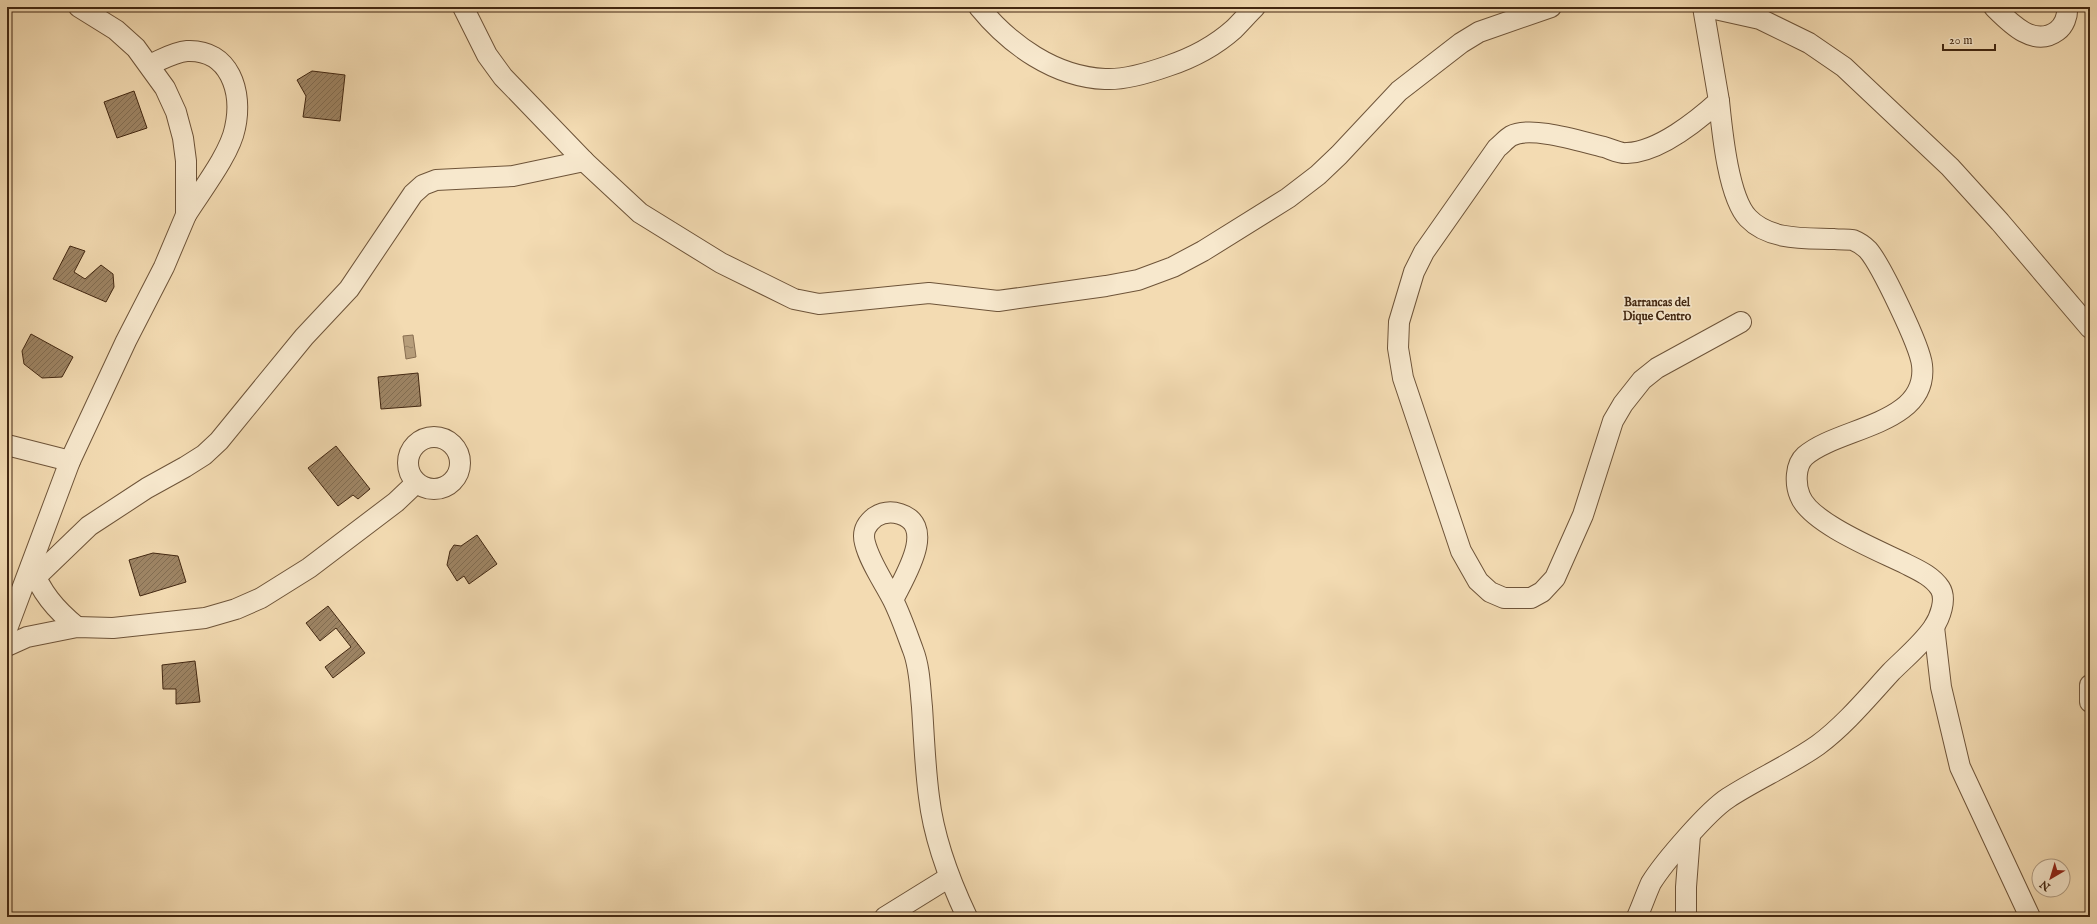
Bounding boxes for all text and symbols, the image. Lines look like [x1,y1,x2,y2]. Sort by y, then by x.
scale bar [1943,26,1995,52]
text: 20 m [1949,33,1972,48]
district label: Barrancas del Dique Centro [1623,295,1692,325]
north arrow [2031,858,2071,898]
text: N [2037,876,2054,894]

